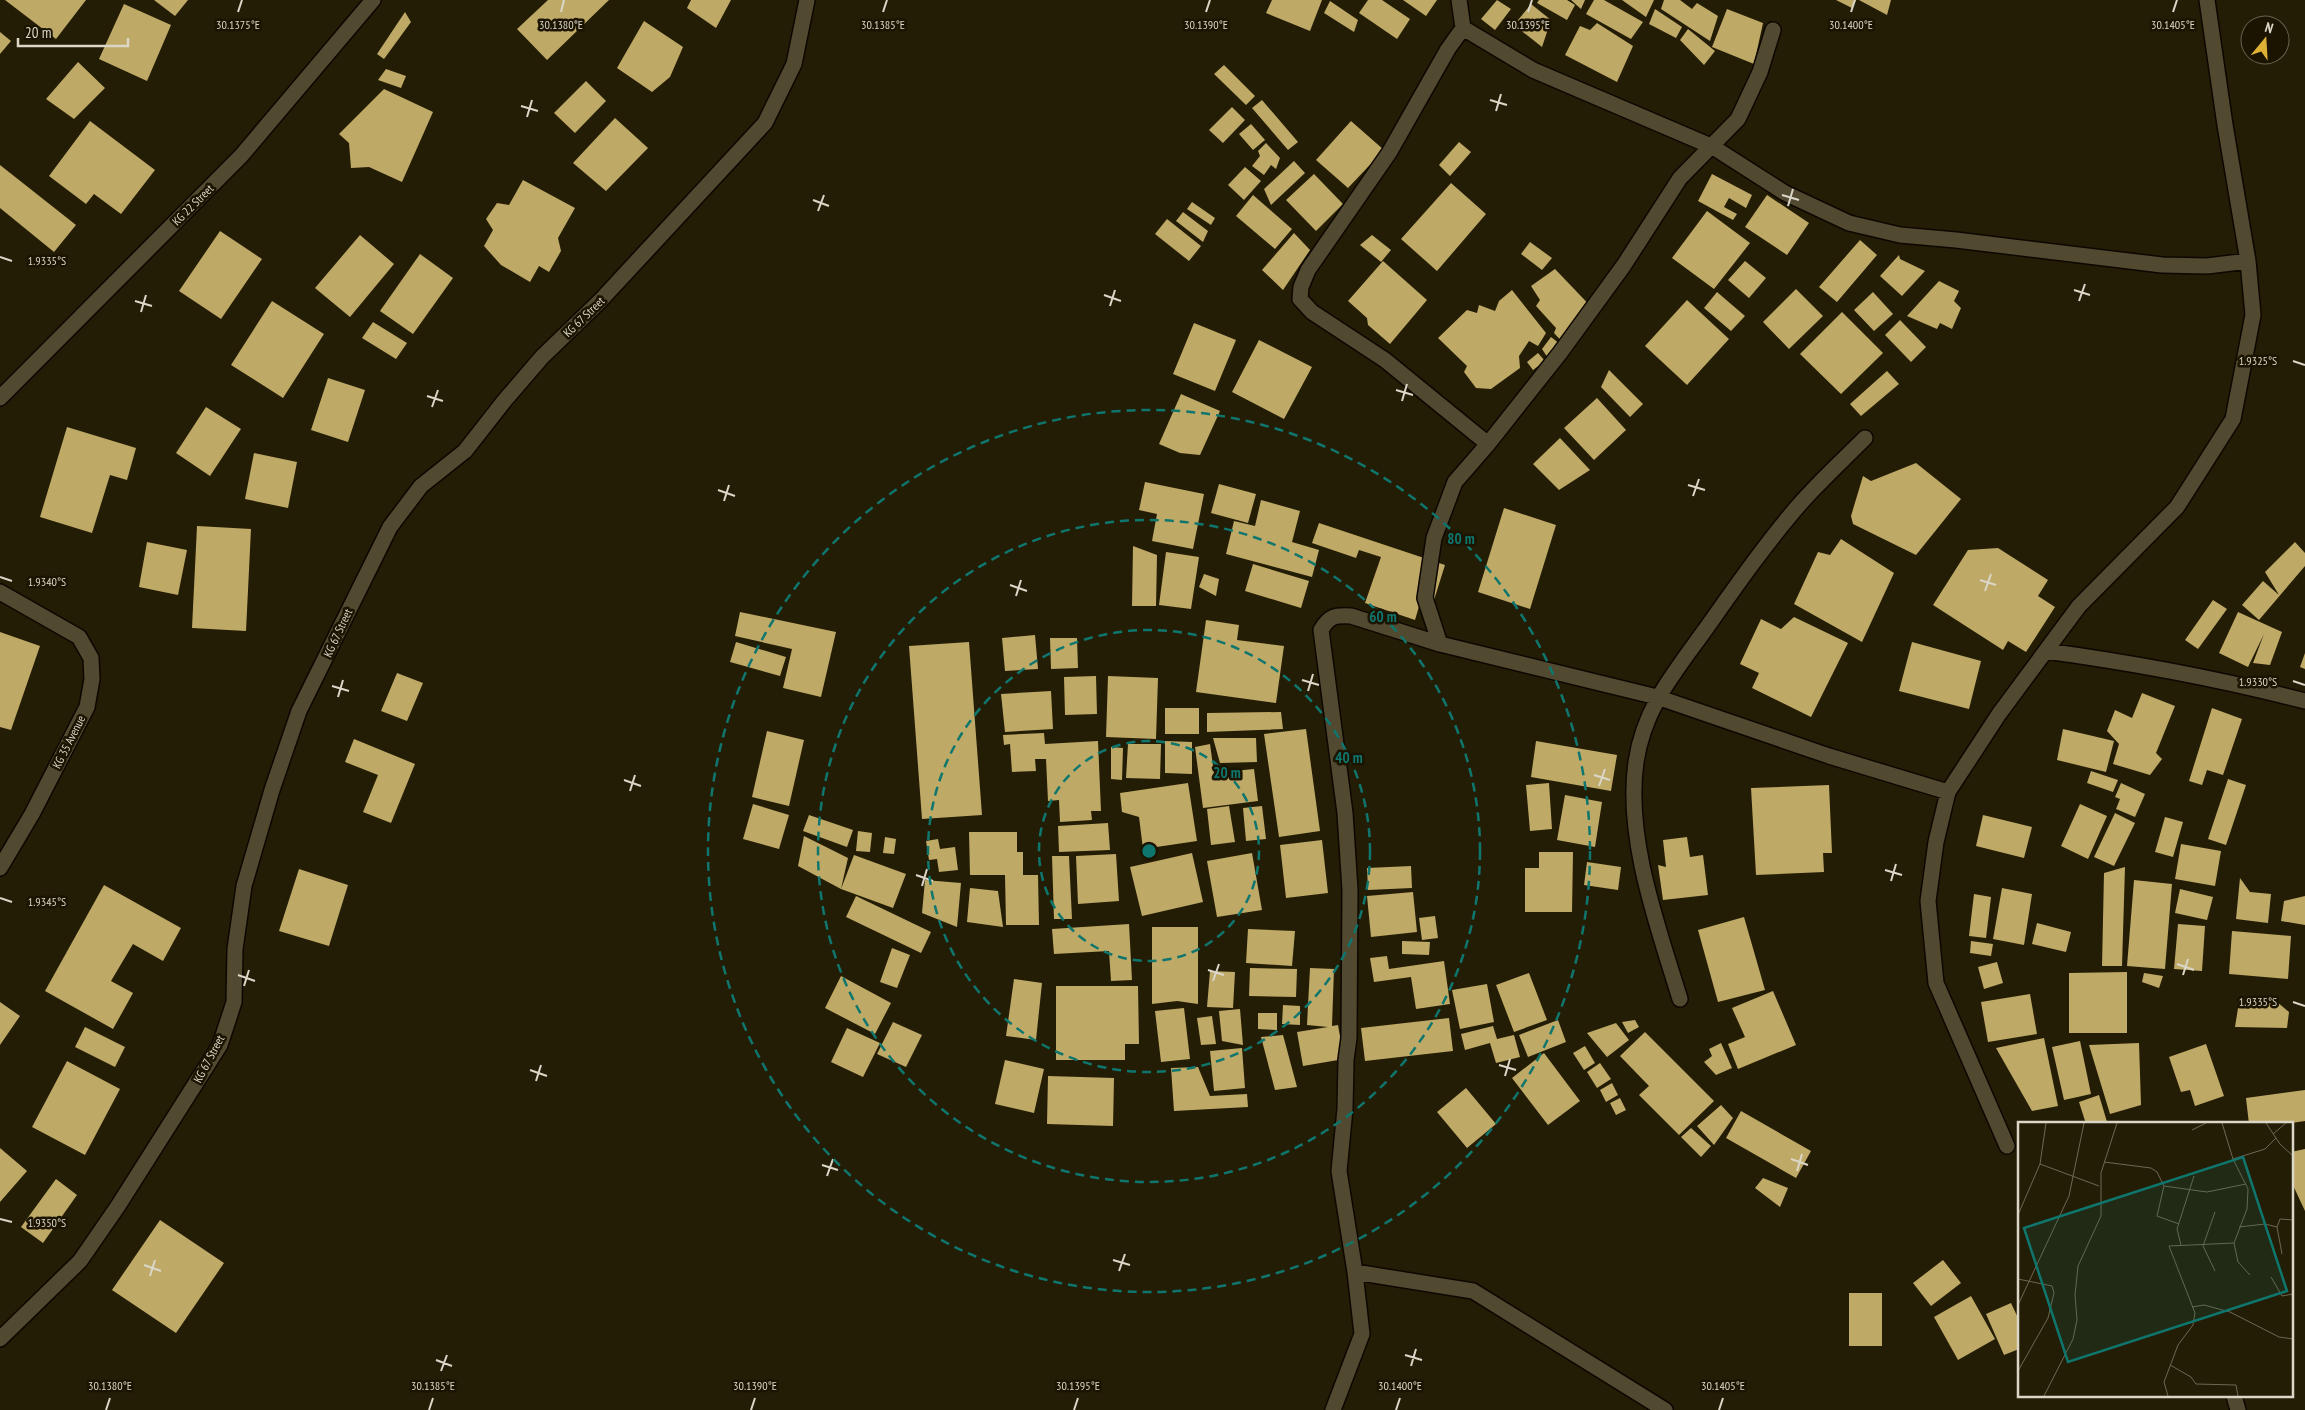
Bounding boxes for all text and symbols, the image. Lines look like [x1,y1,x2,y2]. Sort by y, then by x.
scale bar [18,15,128,47]
north arrow [2240,15,2290,65]
text: 30.1375°E [216,17,260,32]
text: 30.1380°E [539,17,583,32]
text: 30.1385°E [861,17,905,32]
text: 30.1390°E [1184,17,1228,32]
text: 30.1395°E [1506,17,1550,32]
text: 30.1400°E [1829,17,1873,32]
text: 30.1405°E [2151,17,2195,32]
text: N [2263,18,2275,37]
text: 20 m [25,23,51,42]
street label: KG 22 Street [169,180,217,228]
text: 1.9335°S [28,253,66,268]
street label: KG 67 Street [560,293,608,340]
text: 1.9325°S [2239,353,2277,368]
text: 80 m [1447,529,1475,548]
text: 1.9340°S [28,574,66,589]
street label: KG 67 Street [320,606,356,659]
text: 60 m [1369,607,1397,626]
text: 1.9330°S [2239,674,2277,689]
street label: KG 35 Avenue [49,713,88,771]
text: 40 m [1335,748,1363,767]
text: 20 m [1213,763,1241,782]
centre of rings [1140,842,1158,860]
text: 1.9345°S [28,894,66,909]
text: 1.9335°S [2239,994,2277,1009]
street label: KG 67 Street [190,1032,228,1085]
inset map [2018,1122,2292,1398]
text: 1.9350°S [28,1215,66,1230]
text: 30.1380°E [88,1378,132,1393]
text: 30.1385°E [411,1378,455,1393]
text: 30.1390°E [733,1378,777,1393]
text: 30.1395°E [1056,1378,1100,1393]
text: 30.1400°E [1378,1378,1422,1393]
text: 30.1405°E [1701,1378,1745,1393]

